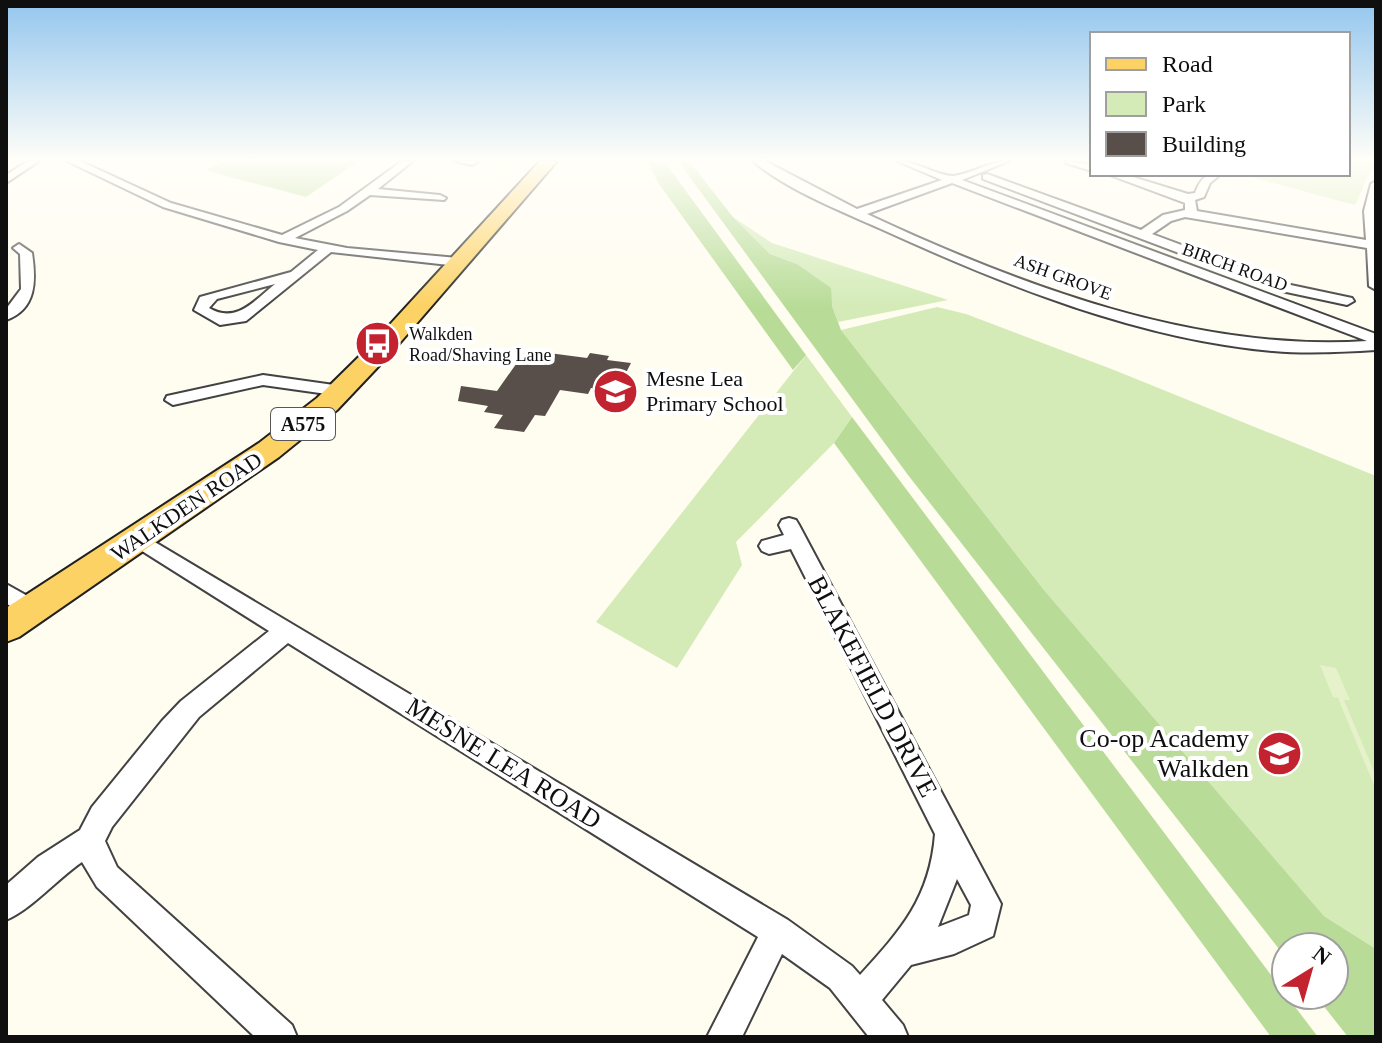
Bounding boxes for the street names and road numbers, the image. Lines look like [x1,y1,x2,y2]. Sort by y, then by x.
street label: BIRCH ROAD [1180,239,1290,295]
street label: ASH GROVE [1011,250,1115,304]
road number: A575 [271,408,335,440]
street label: WALKDEN ROAD [106,447,266,566]
street label: BLAKEFIELD DRIVE [802,571,943,802]
street label: MESNE LEA ROAD [401,692,606,835]

